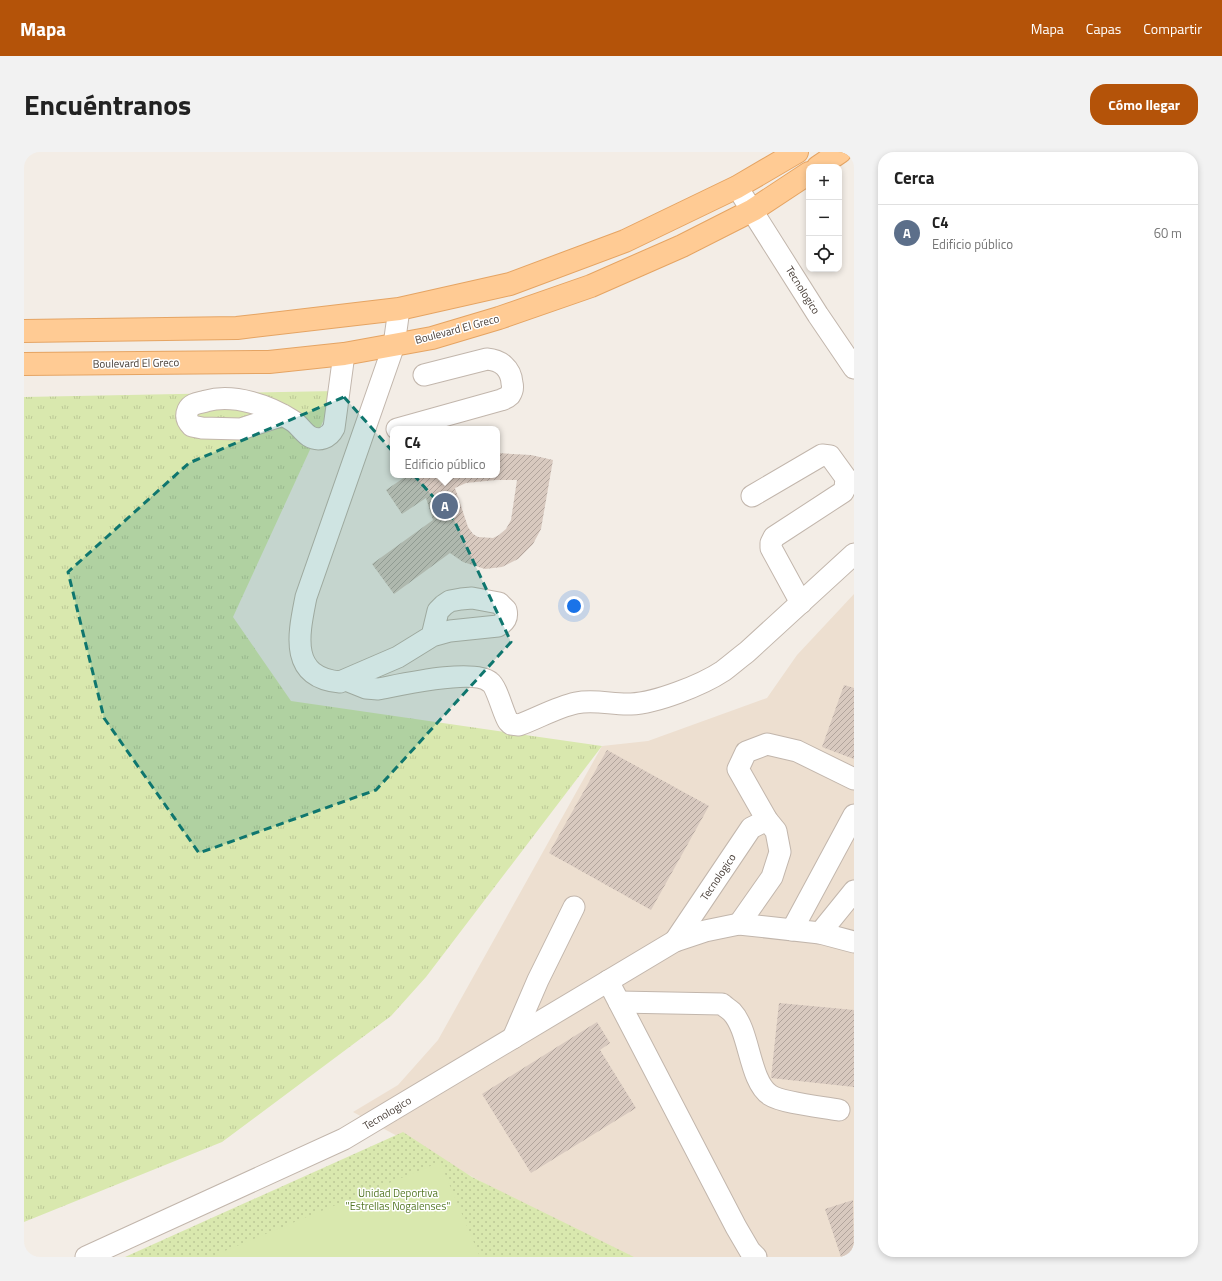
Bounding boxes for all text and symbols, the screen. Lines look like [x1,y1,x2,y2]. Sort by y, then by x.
text: Mapa [20,14,66,43]
text: Mapa [1031,18,1064,39]
text: Capas [1086,18,1121,39]
text: Compartir [1143,18,1202,39]
text: Encuéntranos [24,83,191,126]
button: Cómo llegar [1090,84,1198,125]
map controls [806,164,842,272]
button: + [806,164,842,200]
text: Cerca [894,165,934,191]
button: − [806,200,842,236]
text: C4 [932,211,949,234]
text: A [903,223,911,243]
text: 60 m [1154,223,1182,243]
text: Edificio público [932,234,1013,254]
button: locate [806,236,842,272]
street label: Tecnologico [782,263,824,317]
street label: Boulevard El Greco [413,310,501,348]
street label: Boulevard El Greco [93,354,180,372]
popup [390,426,500,478]
text: C4 [404,431,421,454]
text: Edificio público [404,454,486,474]
pin: A [432,491,458,521]
your location [564,596,584,616]
street label: Tecnologico [696,850,740,904]
street label: Tecnologico [360,1092,414,1134]
park label: Unidad Deportiva "Estrellas Nogalenses" [346,1185,450,1214]

